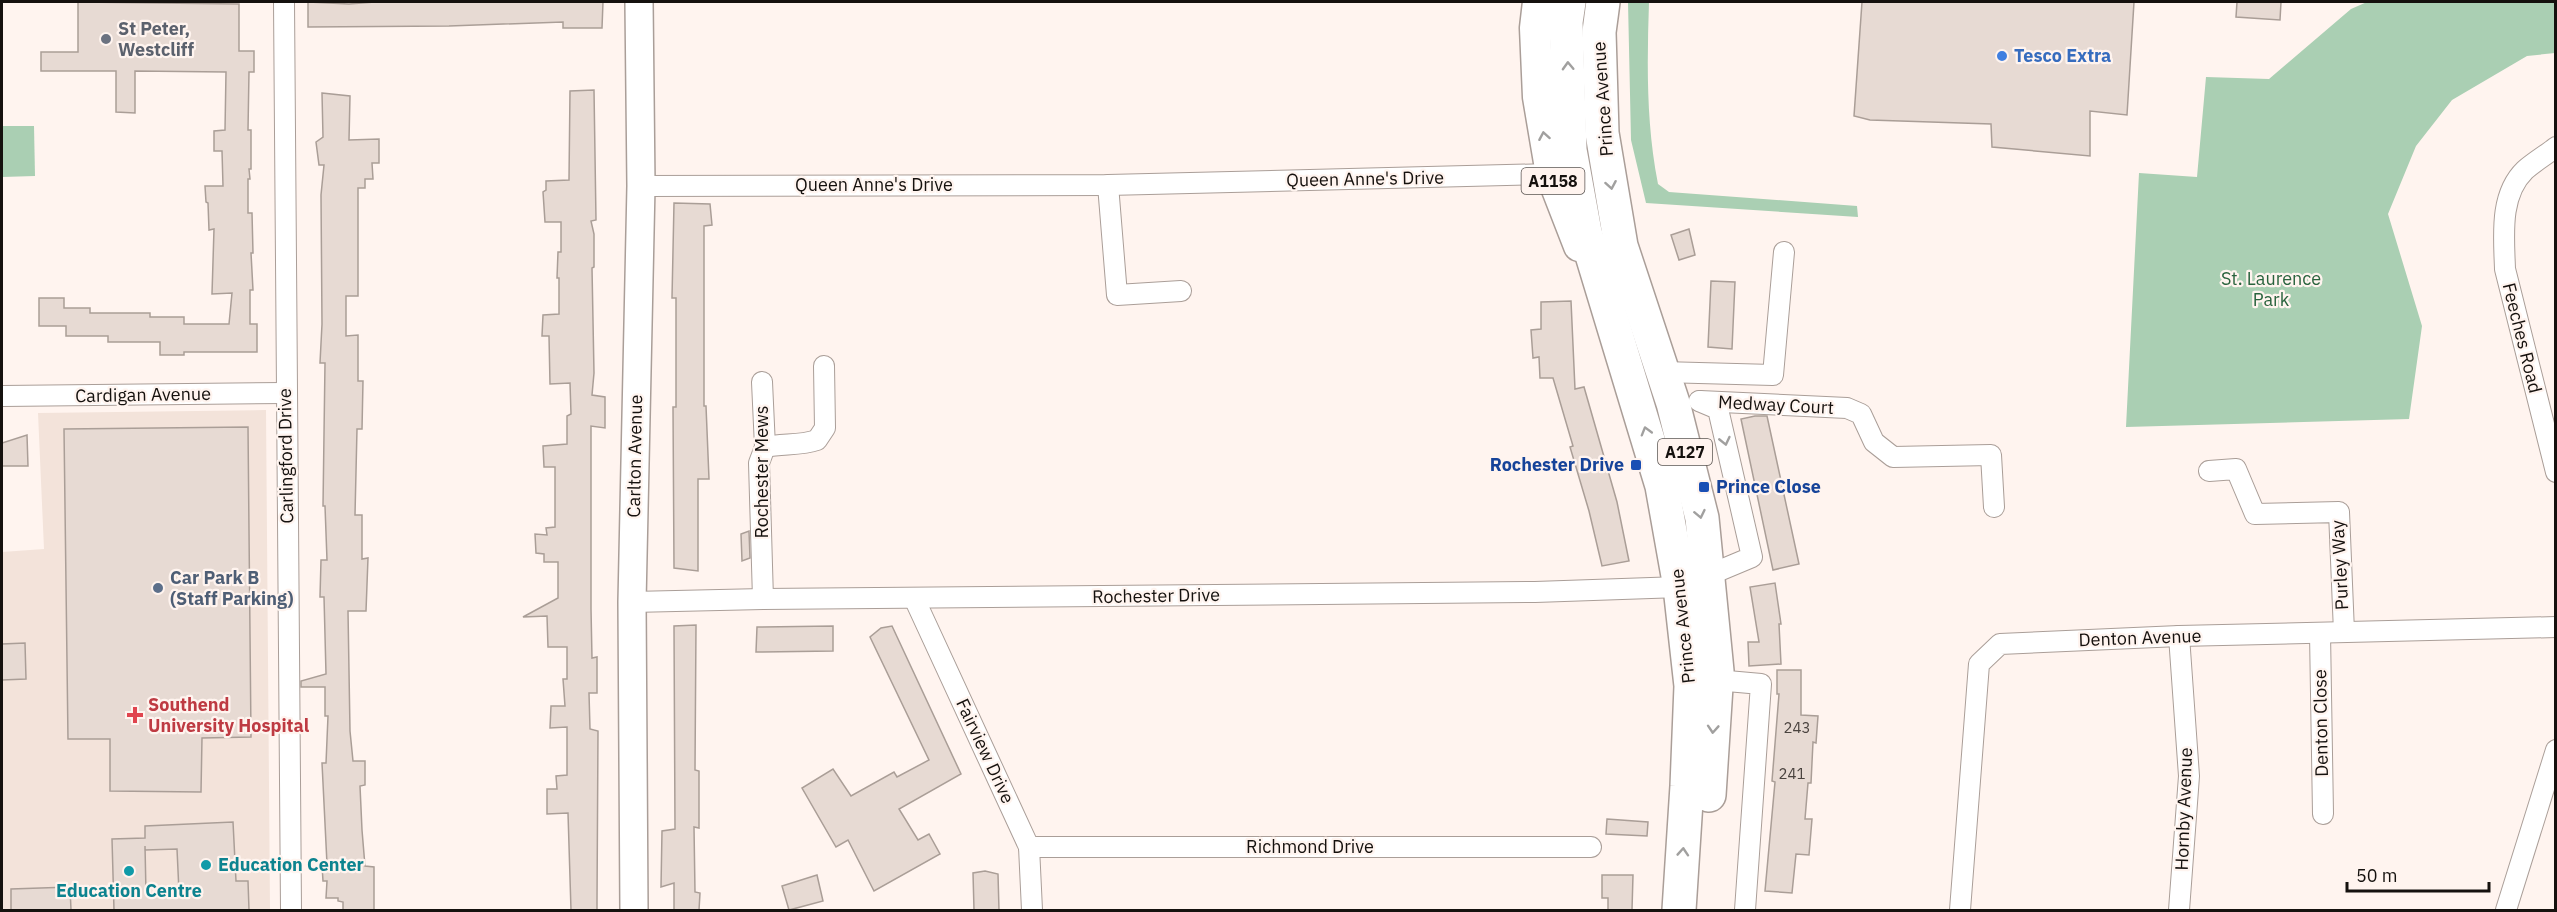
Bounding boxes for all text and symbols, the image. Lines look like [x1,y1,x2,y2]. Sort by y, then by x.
place label: St Peter, Westcliff [118,17,194,61]
marker: St Peter, Westcliff [99,32,113,46]
street label: Prince Avenue [1587,41,1618,157]
place label: Tesco Extra [2014,44,2111,67]
marker: Tesco Extra [1995,49,2009,63]
one-way arrow [1561,61,1574,70]
one-way arrow [1539,132,1551,141]
street label: Queen Anne's Drive [1286,166,1444,191]
road number: A1158 [1522,168,1584,194]
street label: Queen Anne's Drive [795,173,953,196]
one-way arrow [1604,180,1616,190]
park label: St. Laurence Park [2221,267,2321,311]
street label: Feeches Road [2498,280,2547,395]
street label: Cardigan Avenue [75,382,211,407]
street label: Carlingford Drive [273,388,298,524]
street label: Medway Court [1718,390,1834,419]
street label: Carlton Avenue [622,394,647,518]
street label: Rochester Mews [750,405,773,539]
one-way arrow [1641,426,1653,437]
one-way arrow [1718,435,1731,445]
road number: A127 [1658,439,1712,465]
place label: Rochester Drive [1490,453,1624,476]
marker: Rochester Drive [1629,458,1643,472]
place label: Prince Close [1716,475,1821,498]
marker: Prince Close [1697,480,1711,494]
one-way arrow [1693,509,1706,519]
street label: Purley Way [2326,519,2353,611]
place label: Car Park B (Staff Parking) [170,566,294,610]
street label: Prince Avenue [1665,567,1700,685]
marker: Car Park B (Staff Parking) [151,581,165,595]
street label: Rochester Drive [1092,583,1220,608]
street label: Denton Avenue [2078,624,2202,651]
street label: Denton Close [2308,669,2333,777]
place label: Southend University Hospital [148,693,310,737]
street label: Fairview Drive [951,695,1020,807]
marker: Southend University Hospital [126,706,144,724]
house number: 243 [1783,718,1811,737]
one-way arrow [1707,725,1720,734]
street label: Hornby Avenue [2170,747,2197,871]
house number: 241 [1778,764,1806,783]
street label: Richmond Drive [1246,835,1374,858]
one-way arrow [1676,848,1689,857]
place label: Education Center [218,853,364,876]
scale bar [2347,855,2490,893]
marker: Education Center [199,858,213,872]
marker: Education Centre [122,864,136,878]
text: 50 m [2356,864,2398,887]
place label: Education Centre [56,879,202,902]

